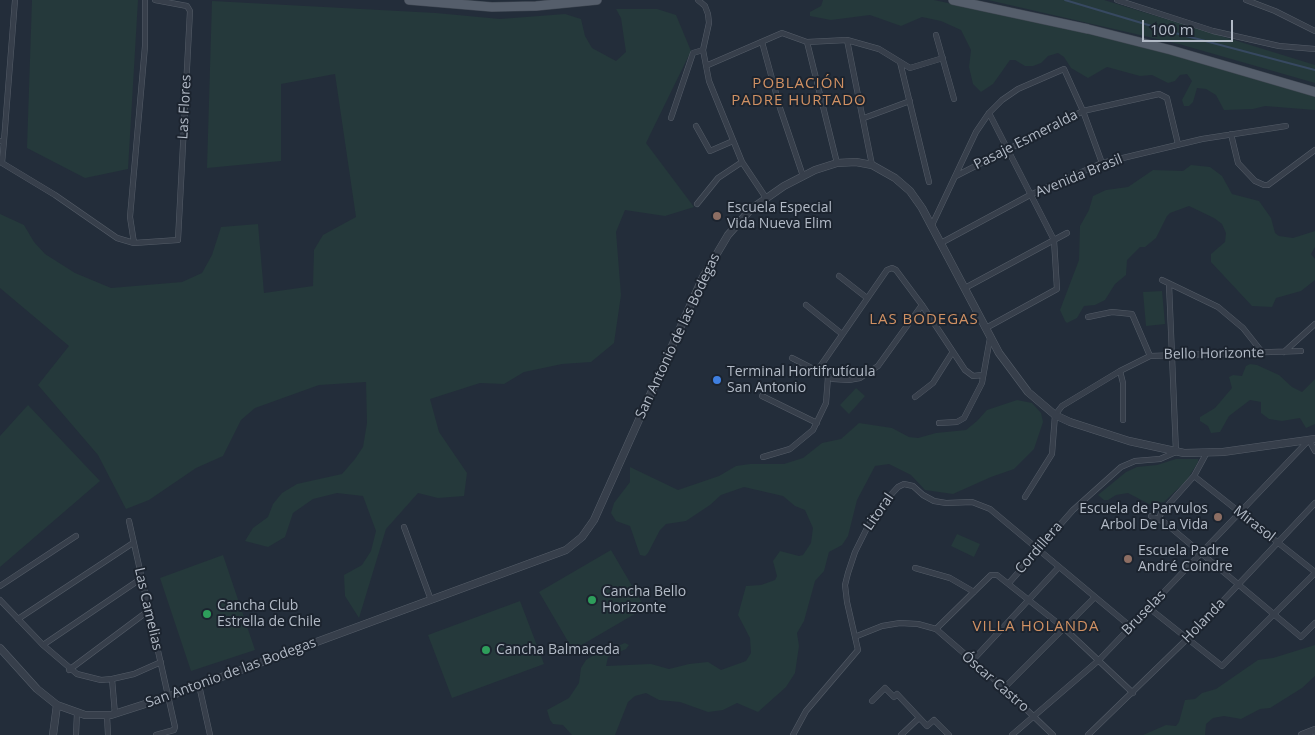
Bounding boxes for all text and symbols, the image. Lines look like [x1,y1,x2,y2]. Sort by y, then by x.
scale bar [1145,10,1236,42]
text: 100 m [1150,19,1194,39]
street label: Las Flores [175,74,195,140]
district label: POBLACIÓN PADRE HURTADO [730,75,868,110]
street label: Pasaje Esmeralda [971,107,1081,173]
street label: Avenida Brasil [1033,151,1125,201]
place label: Escuela Especial Vida Nueva Elim [727,200,832,232]
marker: Escuela Especial Vida Nueva Elim [711,210,723,222]
street label: San Antonio de las Bodegas [632,251,724,421]
district label: LAS BODEGAS [868,311,980,329]
street label: Bello Horizonte [1164,345,1264,363]
place label: Terminal Hortifrutícula San Antonio [727,364,875,397]
marker: Terminal Hortifrutícula San Antonio [711,374,723,386]
street label: Litoral [860,490,898,534]
place label: Escuela de Parvulos Arbol De La Vida [1079,501,1208,534]
street label: Mirasol [1230,503,1278,545]
marker: Escuela de Parvulos Arbol De La Vida [1212,511,1224,523]
street label: Cordillera [1012,519,1066,577]
place label: Escuela Padre André Coindre [1138,543,1233,576]
marker: Escuela Padre André Coindre [1122,553,1134,565]
street label: Las Camelias [130,566,166,652]
place label: Cancha Bello Horizonte [602,584,686,616]
street label: Bruselas [1119,587,1169,639]
marker: Cancha Bello Horizonte [586,594,598,606]
street label: Holanda [1179,595,1229,647]
place label: Cancha Club Estrella de Chile [217,598,321,630]
marker: Cancha Club Estrella de Chile [201,608,213,620]
district label: VILLA HOLANDA [971,618,1101,636]
street label: San Antonio de las Bodegas [143,634,319,712]
place label: Cancha Balmaceda [496,642,620,658]
marker: Cancha Balmaceda [480,644,492,656]
street label: Óscar Castro [958,648,1032,716]

